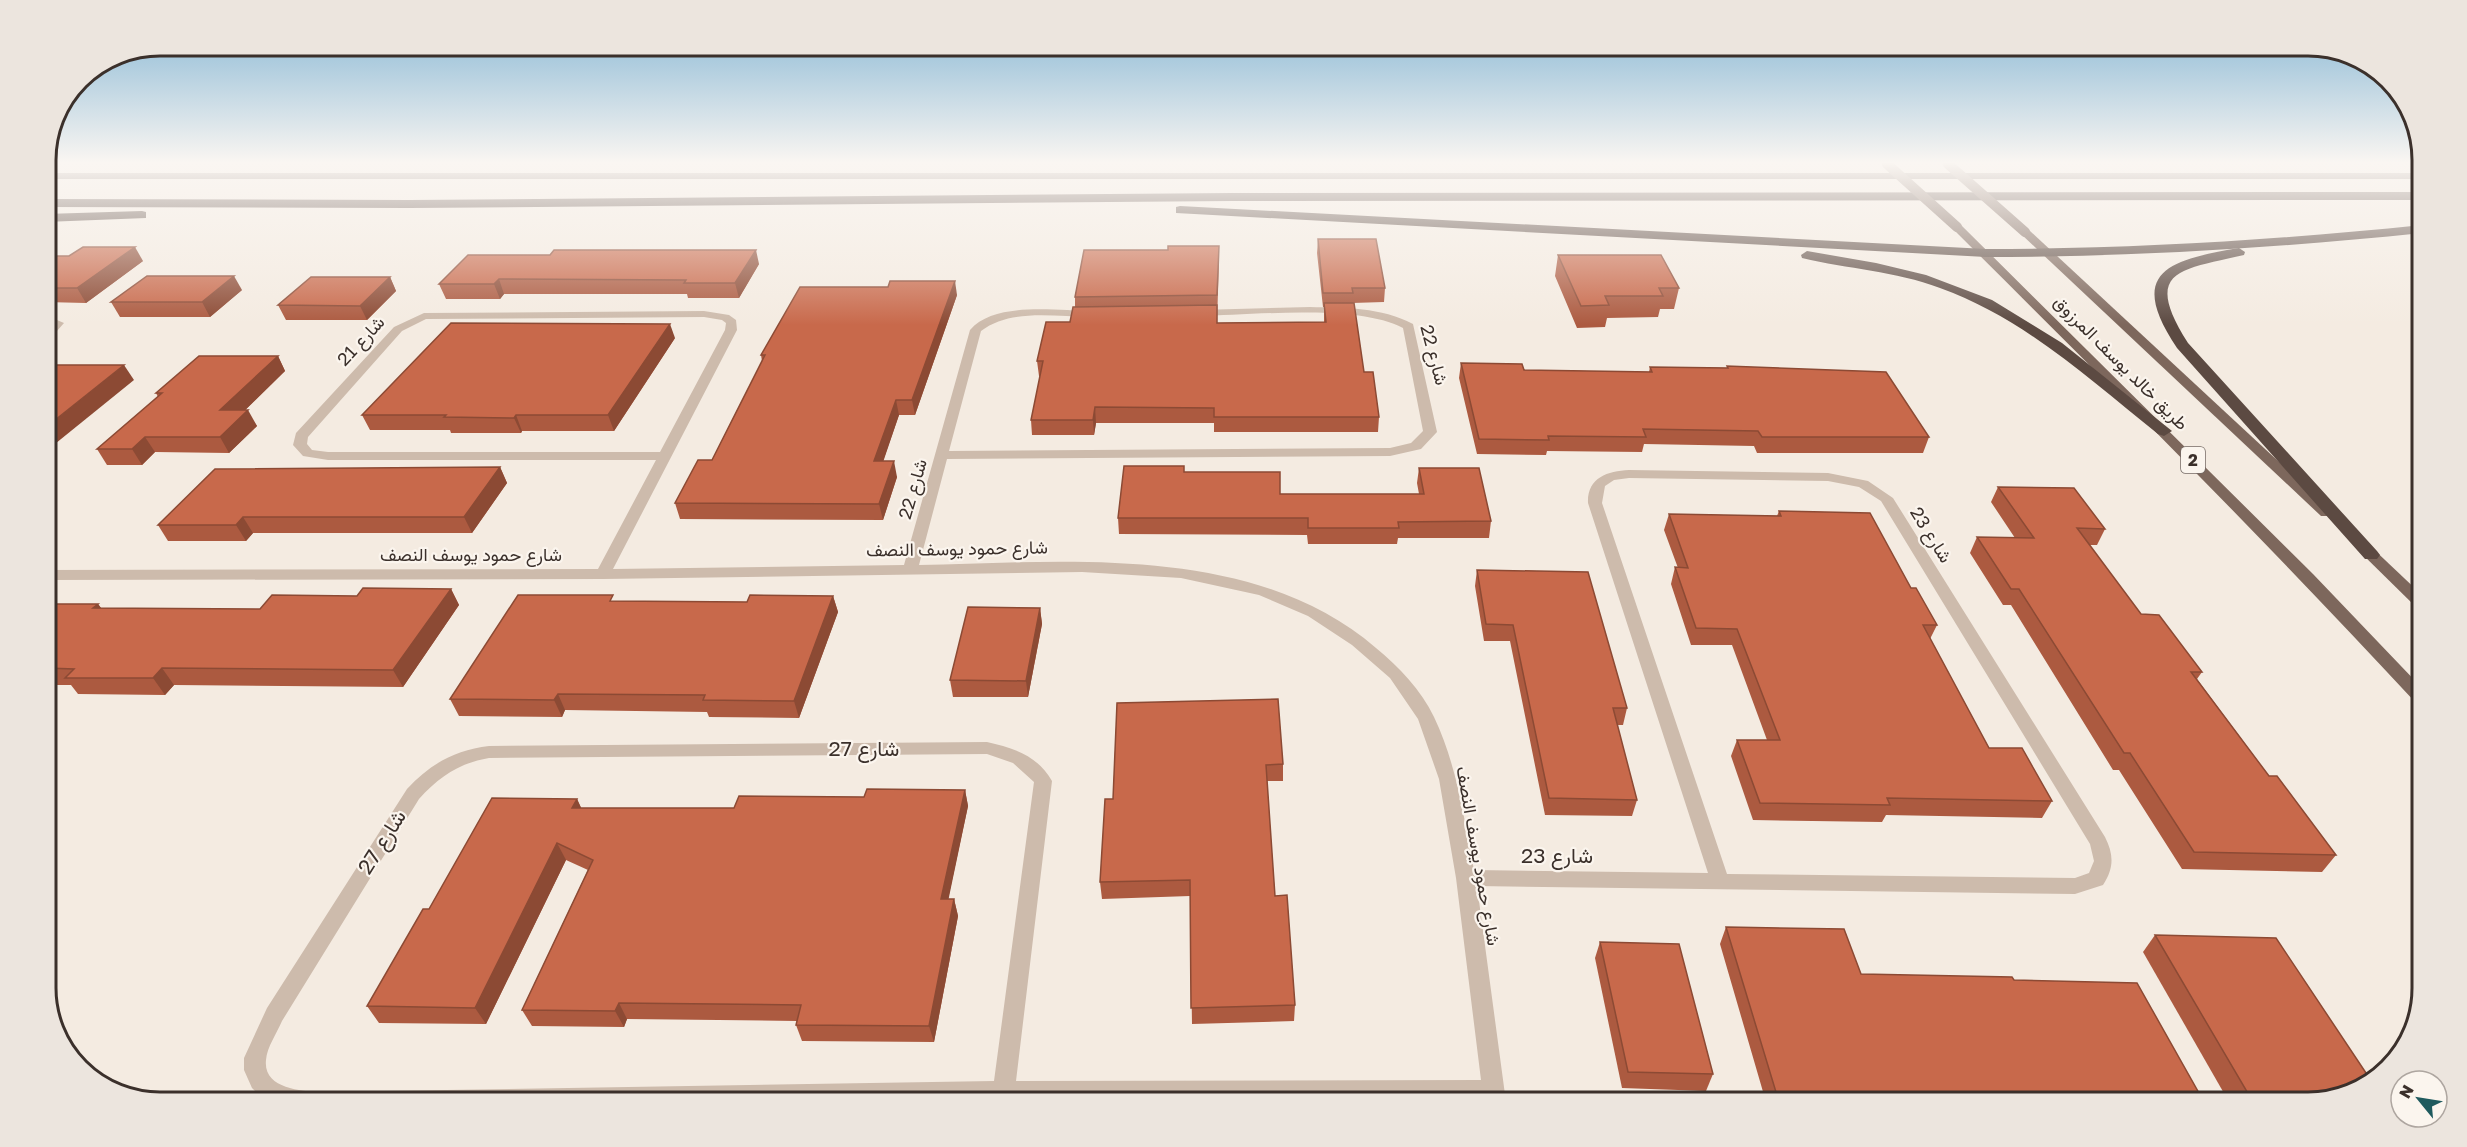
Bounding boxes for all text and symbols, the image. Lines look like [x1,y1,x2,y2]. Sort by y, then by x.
street label: طريق خالد يوسف المرزوق [2049,290,2194,435]
street label: شارع 21 [332,311,390,371]
street label: شارع 22 [1414,322,1454,388]
road number: 2 [2181,447,2205,473]
street label: شارع 22 [893,456,933,522]
street label: شارع 23 [1904,502,1958,568]
street label: شارع حمود يوسف النصف [866,535,1048,563]
street label: شارع حمود يوسف النصف [380,543,562,567]
street label: شارع 27 [829,735,899,763]
street label: شارع حمود يوسف النصف [1450,764,1506,948]
street label: شارع 27 [351,805,413,879]
street label: شارع 23 [1521,842,1593,870]
north arrow [2389,1069,2449,1129]
text: N [2394,1081,2418,1102]

